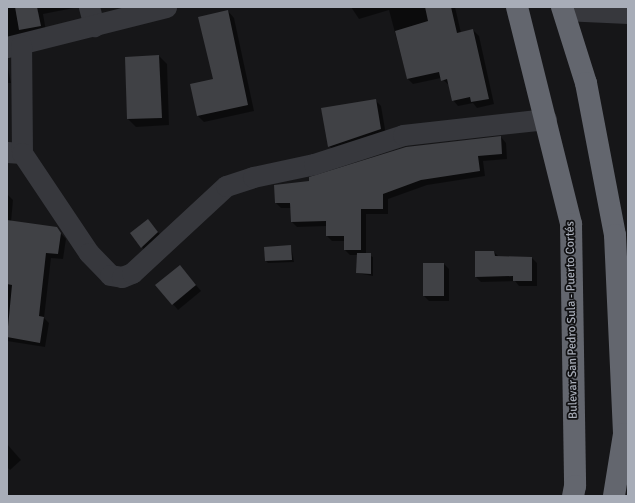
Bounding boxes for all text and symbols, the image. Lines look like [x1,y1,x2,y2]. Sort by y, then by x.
street label: Bulevar San Pedro Sula - Puerto Cortés [563,221,581,419]

